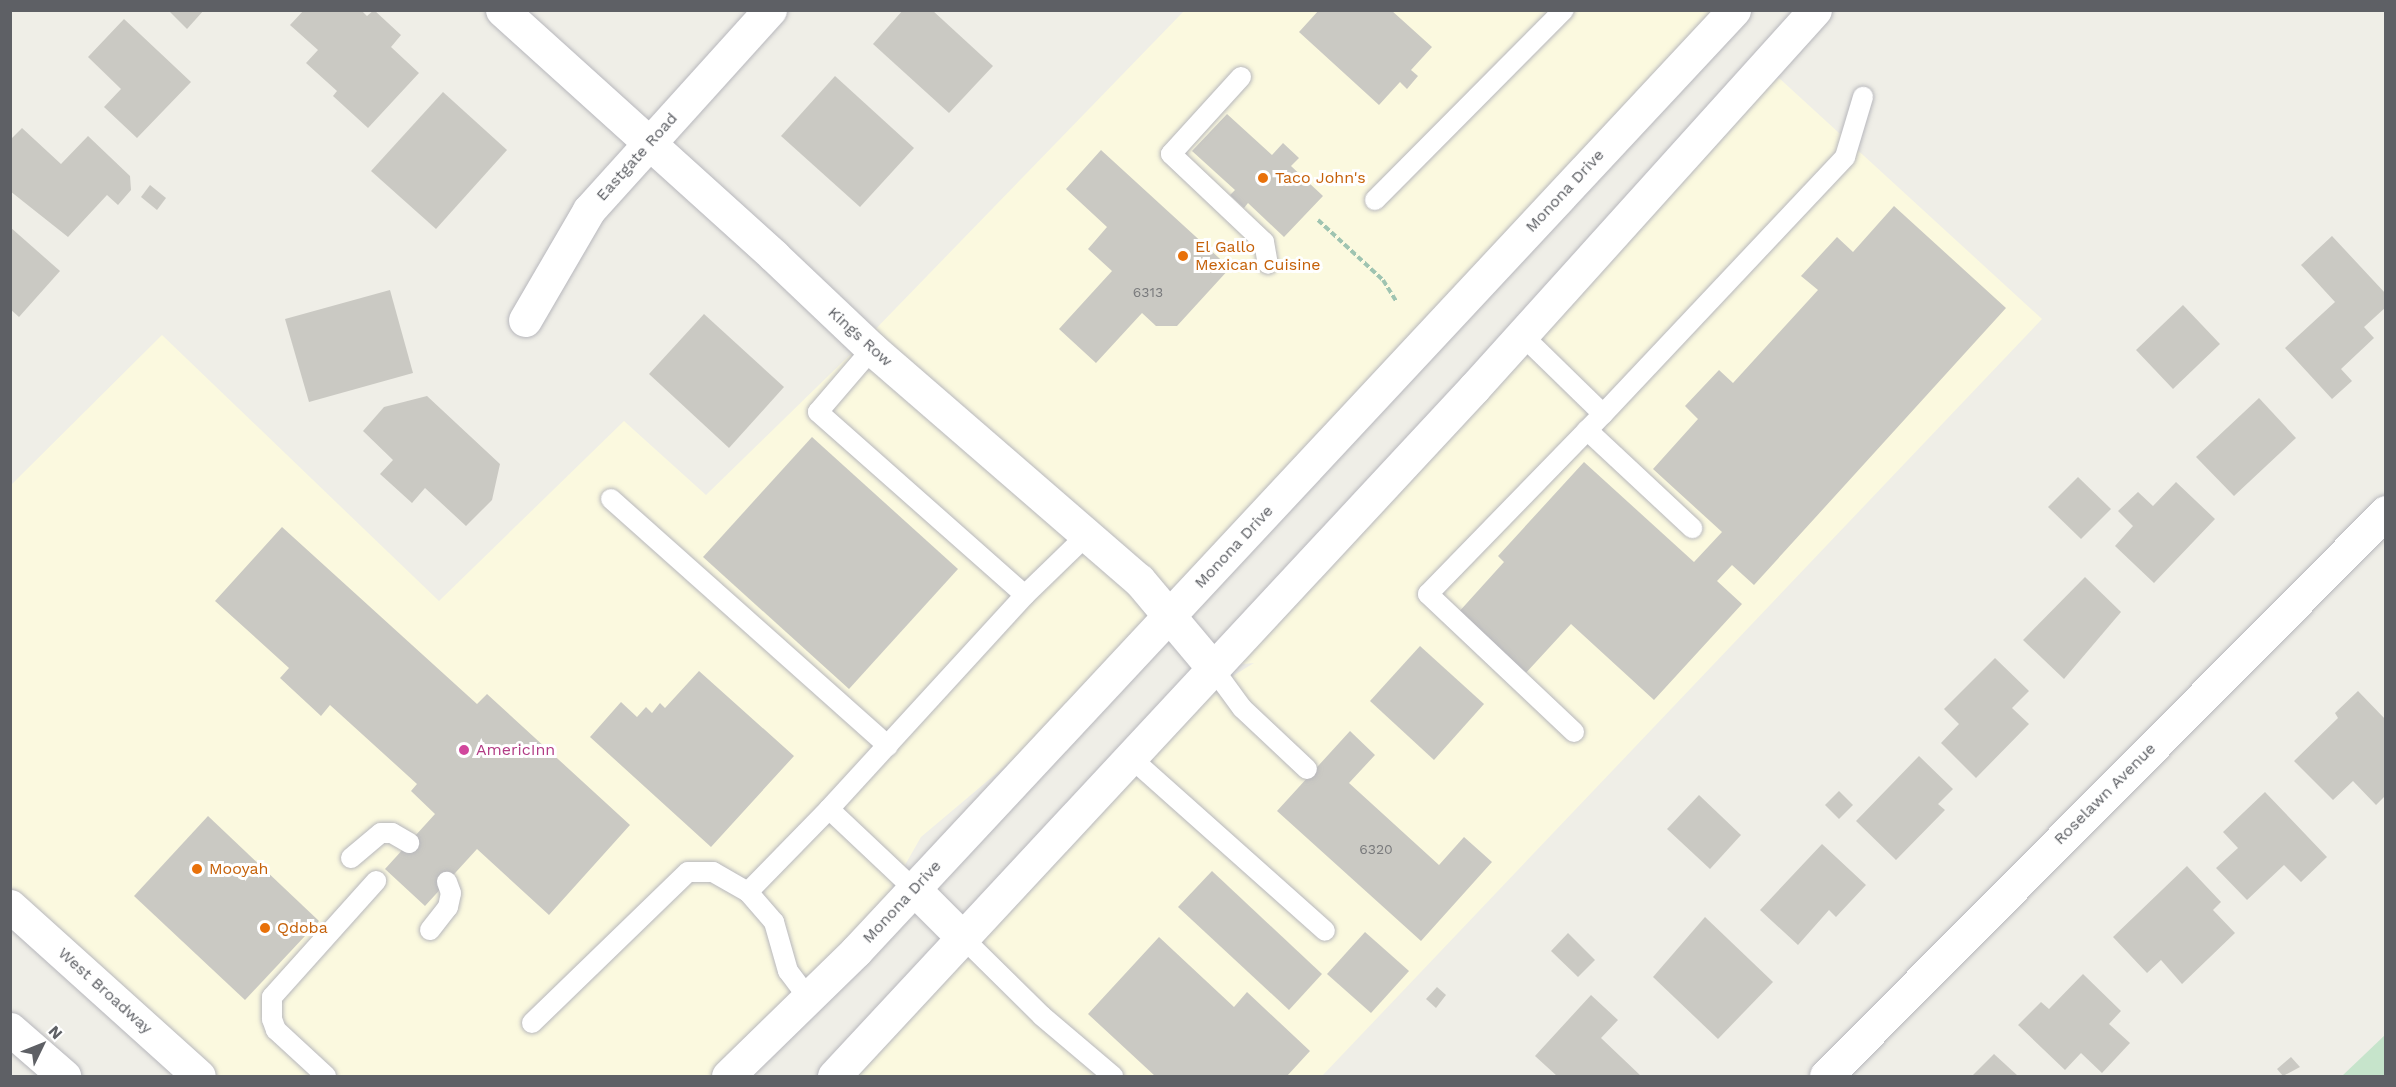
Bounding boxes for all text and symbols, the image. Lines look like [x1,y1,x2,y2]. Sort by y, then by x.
street label: Eastgate Road [592,109,682,205]
street label: Monona Drive [1522,145,1608,237]
place label: Taco John's [1275,168,1366,188]
marker: Taco John's [1256,171,1270,185]
place label: El Gallo Mexican Cuisine [1195,237,1321,275]
marker: El Gallo Mexican Cuisine [1176,249,1190,263]
house number: 6313 [1133,284,1163,300]
street label: Kings Row [824,303,896,371]
street label: Monona Drive [1191,501,1277,593]
street label: Roselawn Avenue [2050,739,2160,849]
place label: AmericInn [476,740,555,760]
marker: AmericInn [457,743,471,757]
house number: 6320 [1359,841,1393,857]
street label: Monona Drive [859,856,945,948]
place label: Mooyah [209,859,269,879]
marker: Mooyah [190,862,204,876]
place label: Qdoba [277,918,328,938]
marker: Qdoba [258,921,272,935]
street label: West Broadway [54,944,156,1038]
north arrow [12,1015,72,1075]
text: N [45,1022,67,1043]

